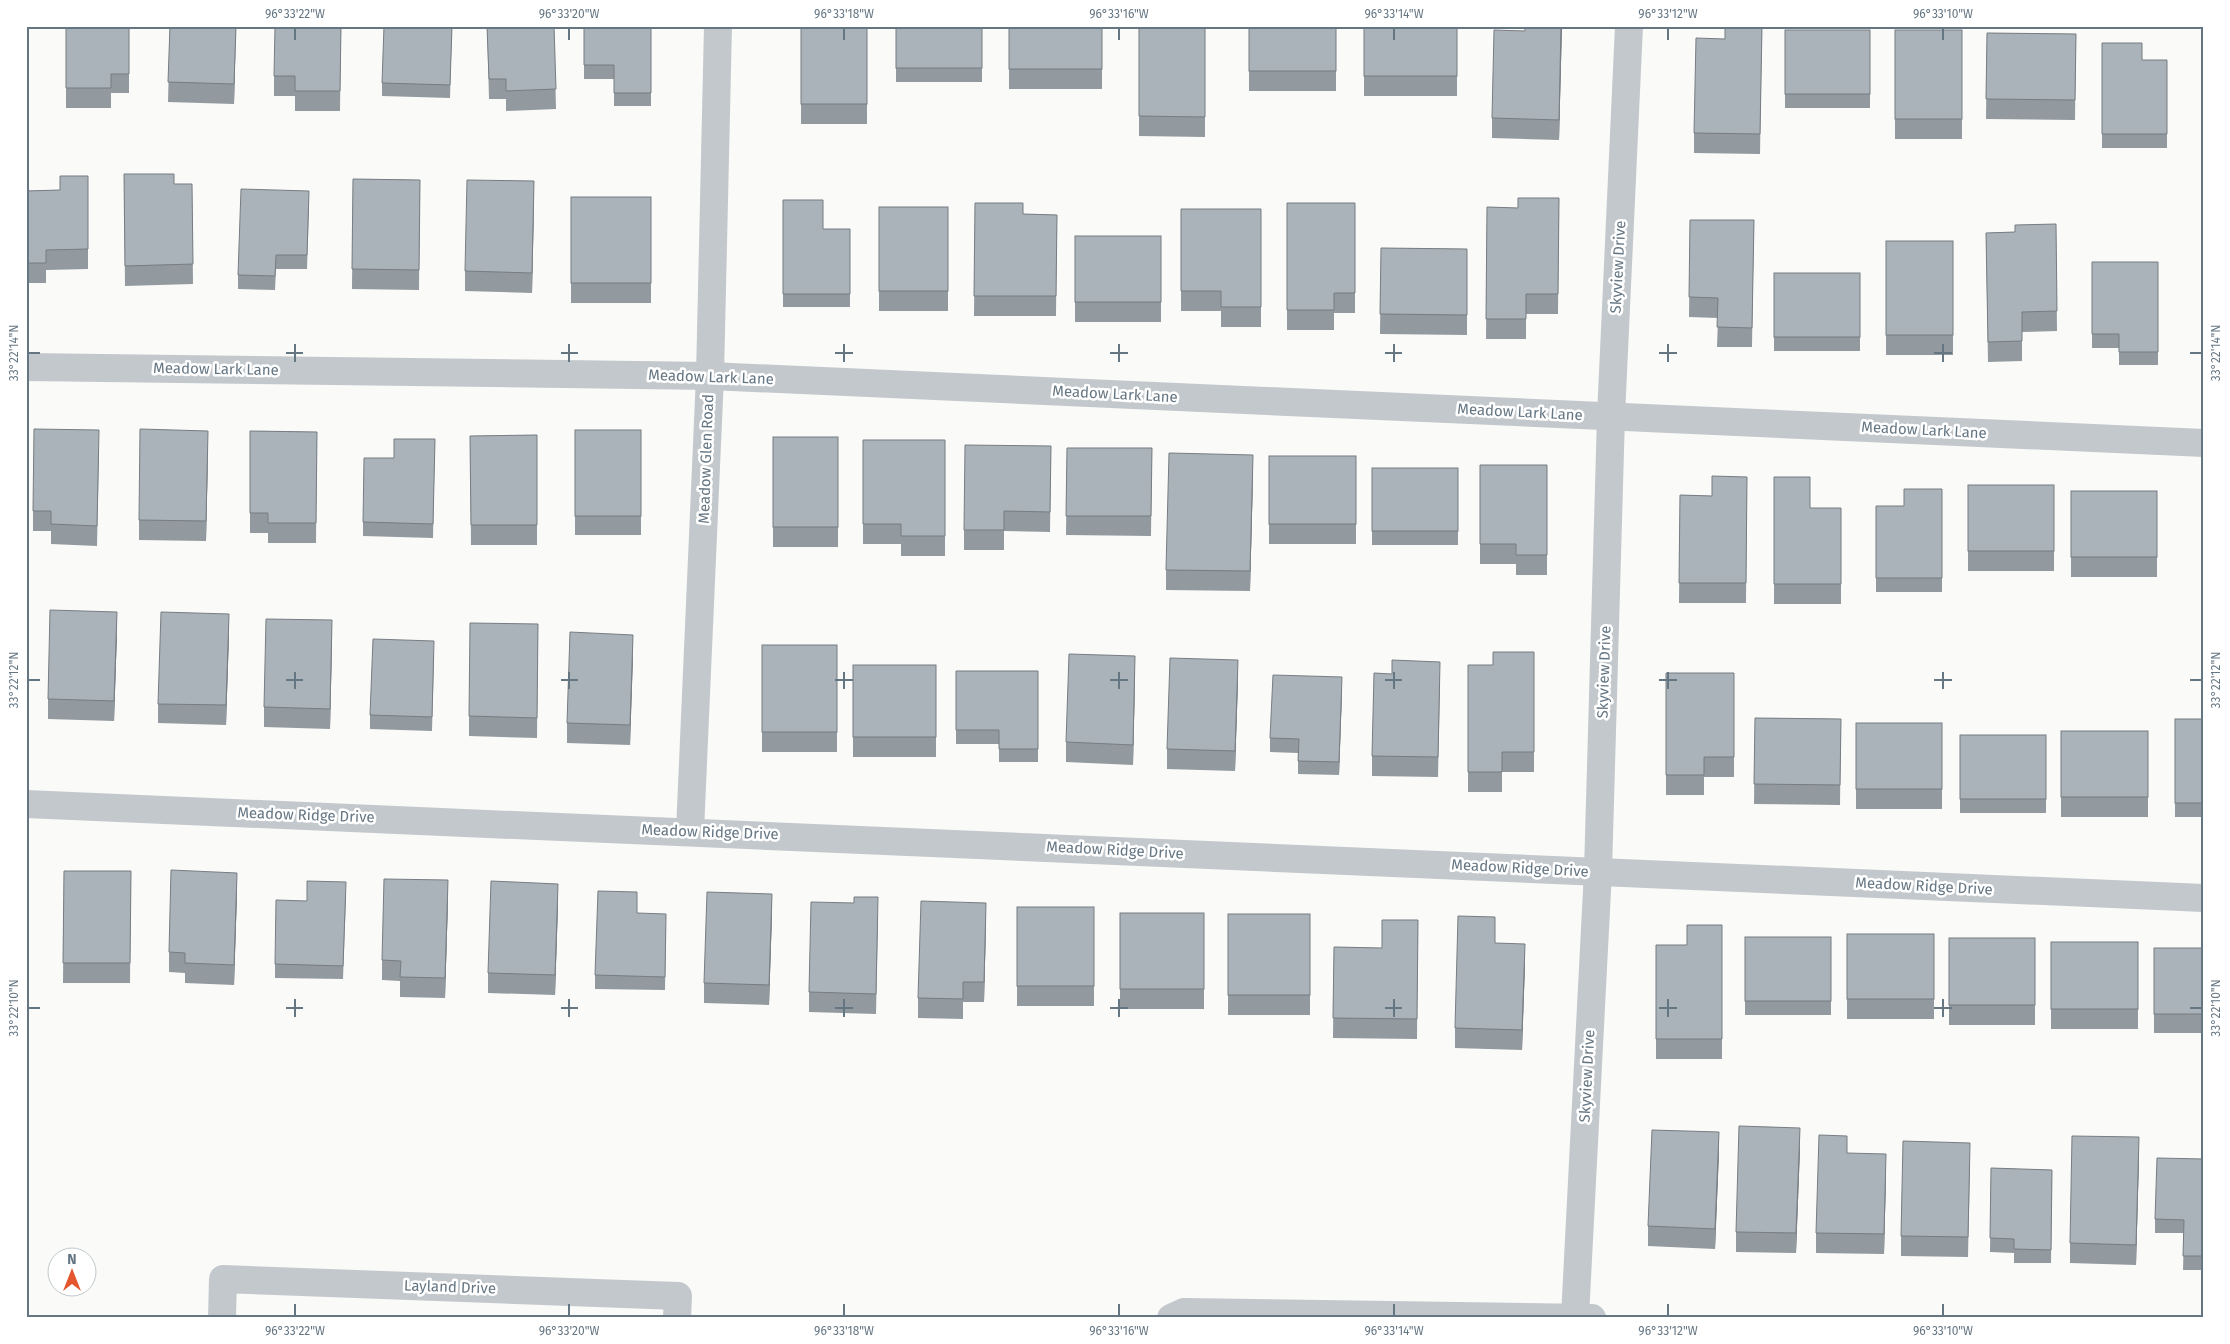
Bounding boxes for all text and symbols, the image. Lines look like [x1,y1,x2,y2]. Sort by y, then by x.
text: 96°33'22"W [265,7,325,21]
text: 96°33'20"W [539,7,599,21]
text: 96°33'18"W [814,7,874,21]
text: 96°33'16"W [1089,7,1149,21]
text: 96°33'14"W [1364,7,1424,21]
text: 96°33'12"W [1638,7,1698,21]
text: 96°33'10"W [1913,7,1973,21]
street label: Skyview Drive [1607,220,1629,314]
text: 33°22'14"N [7,325,21,381]
text: 33°22'14"N [2209,325,2223,381]
street label: Meadow Lark Lane [153,359,279,379]
street label: Meadow Lark Lane [648,366,774,388]
street label: Meadow Lark Lane [1052,382,1178,406]
street label: Meadow Glen Road [695,394,717,524]
street label: Meadow Lark Lane [1457,400,1583,424]
street label: Meadow Lark Lane [1861,418,1987,442]
street label: Skyview Drive [1593,625,1615,719]
text: 33°22'12"N [7,652,21,708]
text: 33°22'12"N [2209,652,2223,708]
street label: Meadow Ridge Drive [237,804,375,826]
street label: Meadow Ridge Drive [641,821,779,843]
street label: Meadow Ridge Drive [1046,837,1184,863]
street label: Meadow Ridge Drive [1451,855,1589,881]
street label: Meadow Ridge Drive [1855,873,1993,899]
text: 33°22'10"N [7,979,21,1037]
text: 33°22'10"N [2209,979,2223,1037]
street label: Skyview Drive [1576,1029,1598,1123]
north arrow [48,1246,98,1296]
text: N [67,1251,77,1268]
street label: Layland Drive [404,1276,496,1298]
text: 96°33'22"W [265,1324,325,1338]
text: 96°33'20"W [539,1324,599,1338]
text: 96°33'18"W [814,1324,874,1338]
text: 96°33'16"W [1089,1324,1149,1338]
text: 96°33'14"W [1364,1324,1424,1338]
text: 96°33'12"W [1638,1324,1698,1338]
text: 96°33'10"W [1913,1324,1973,1338]

